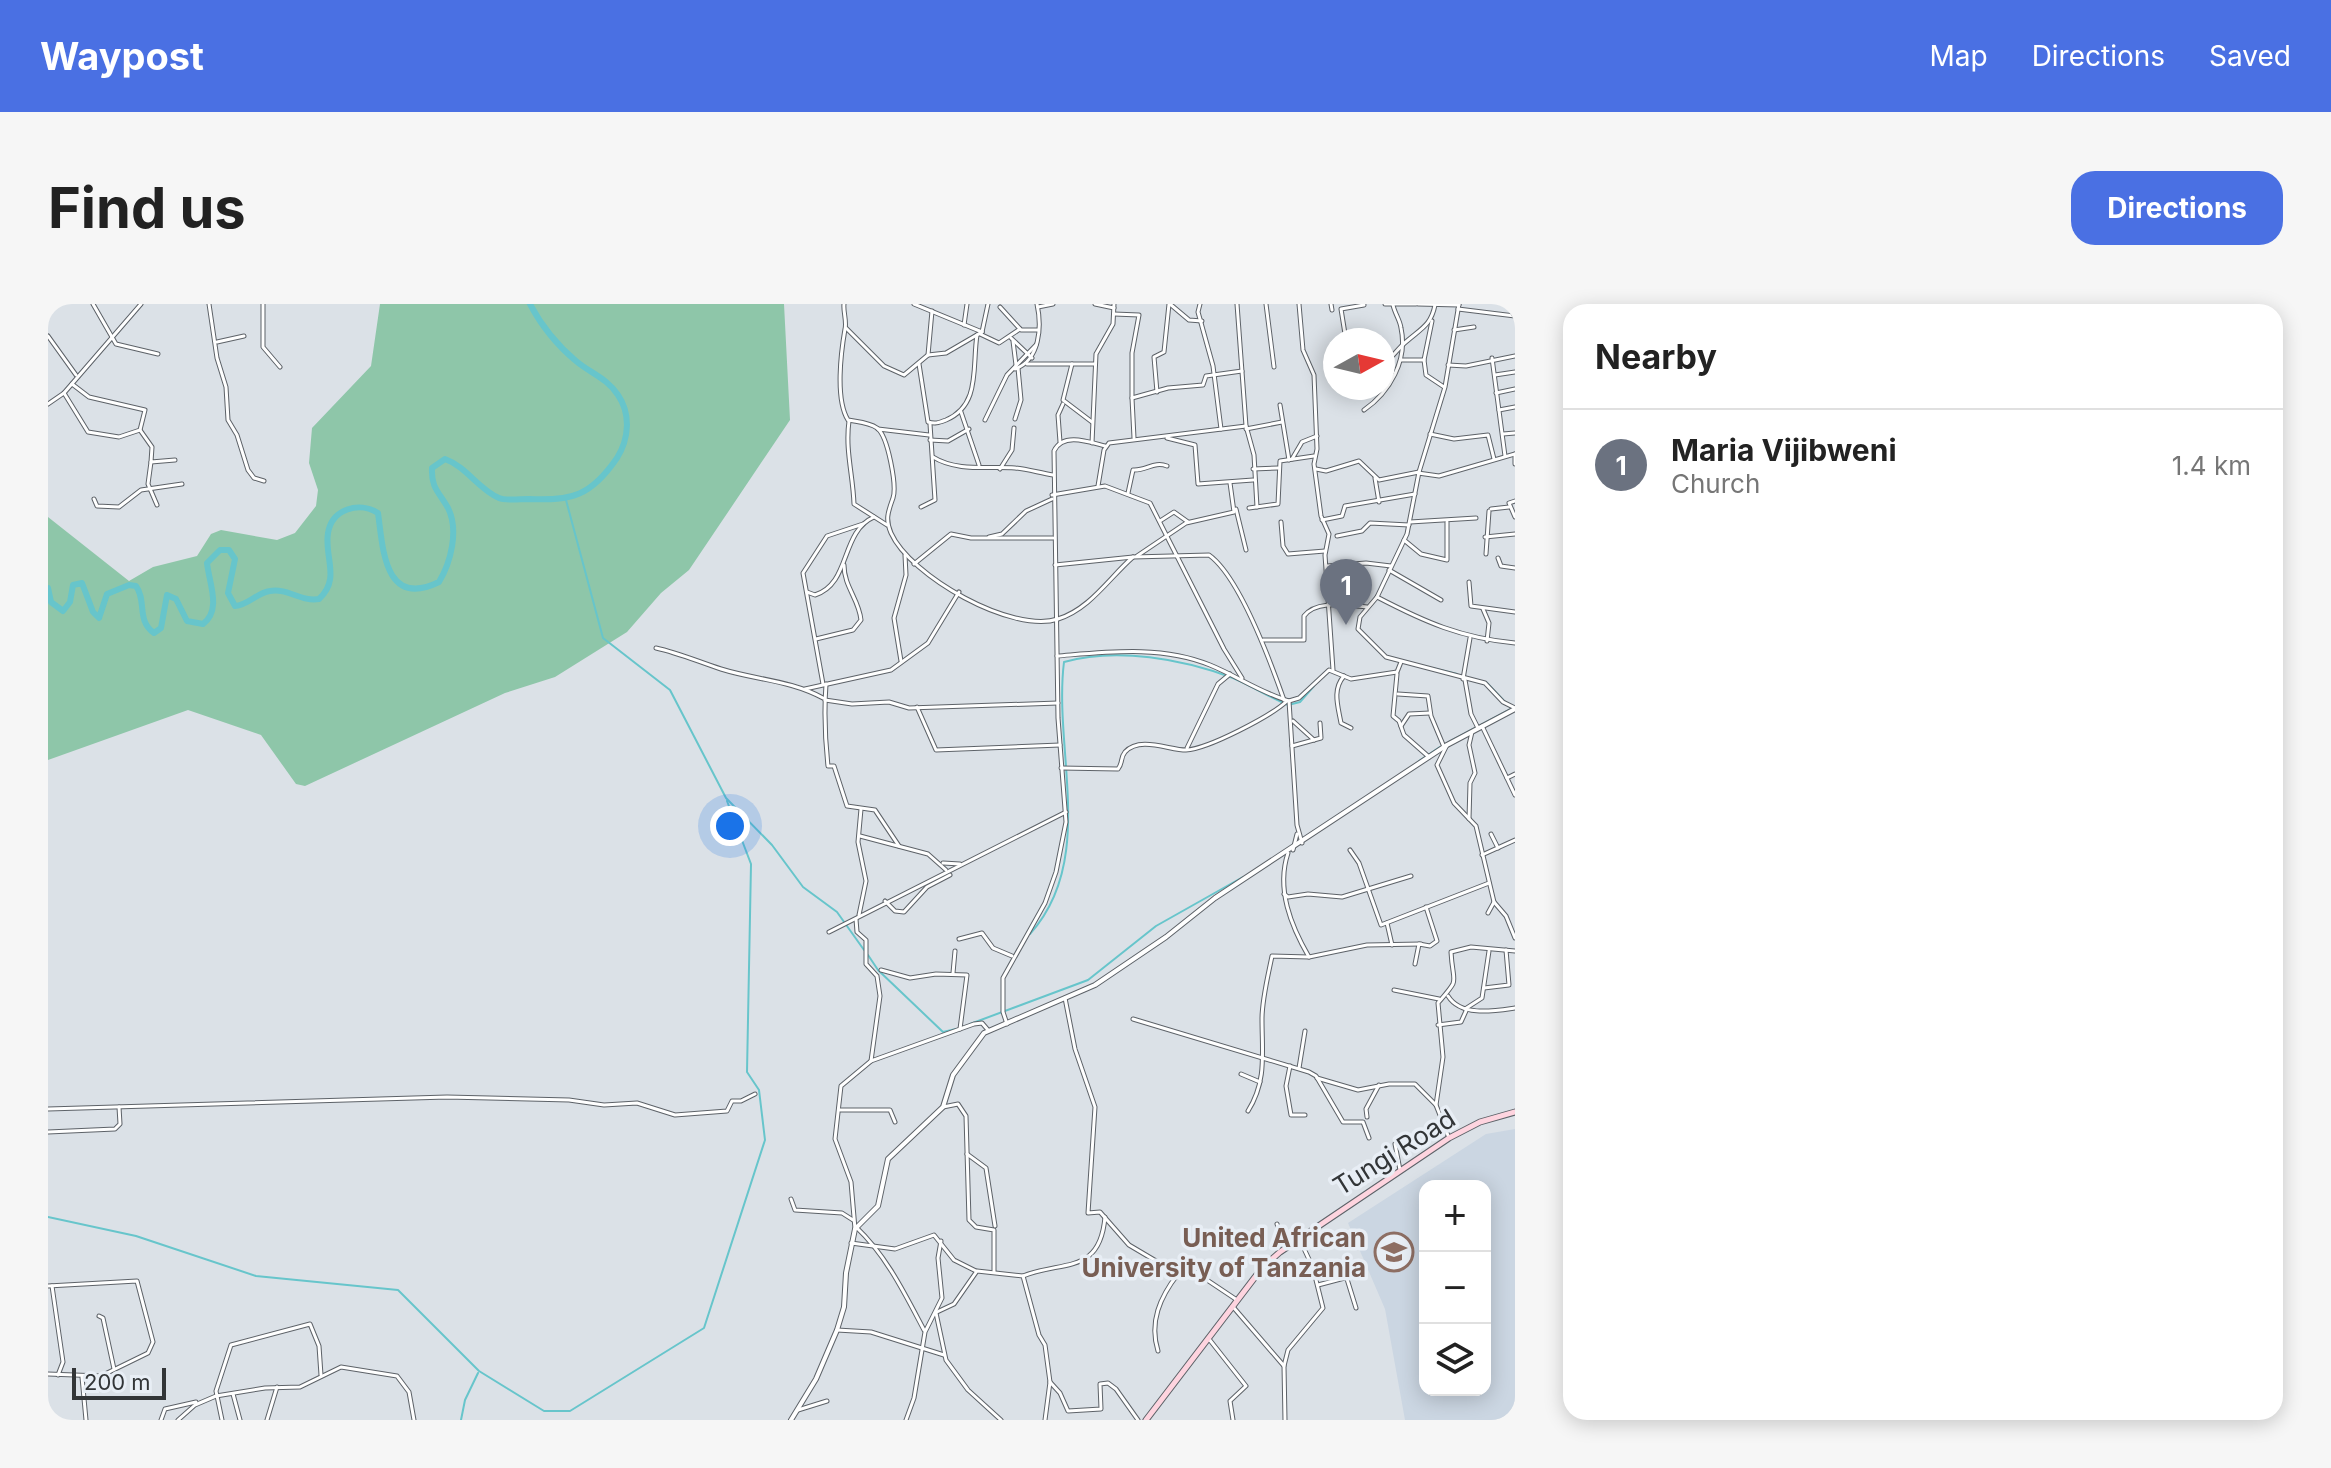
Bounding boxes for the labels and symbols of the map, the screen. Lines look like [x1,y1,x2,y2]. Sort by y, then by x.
north arrow [1323,328,1395,400]
pin: 1 [1320,559,1372,625]
your location [710,806,750,846]
street label: Tungi Road [1327,1102,1461,1202]
place label: United African University of Tanzania [1082,1222,1366,1283]
school or university icon: United African University of Tanzania [1373,1231,1415,1273]
scale bar [72,1364,166,1400]

